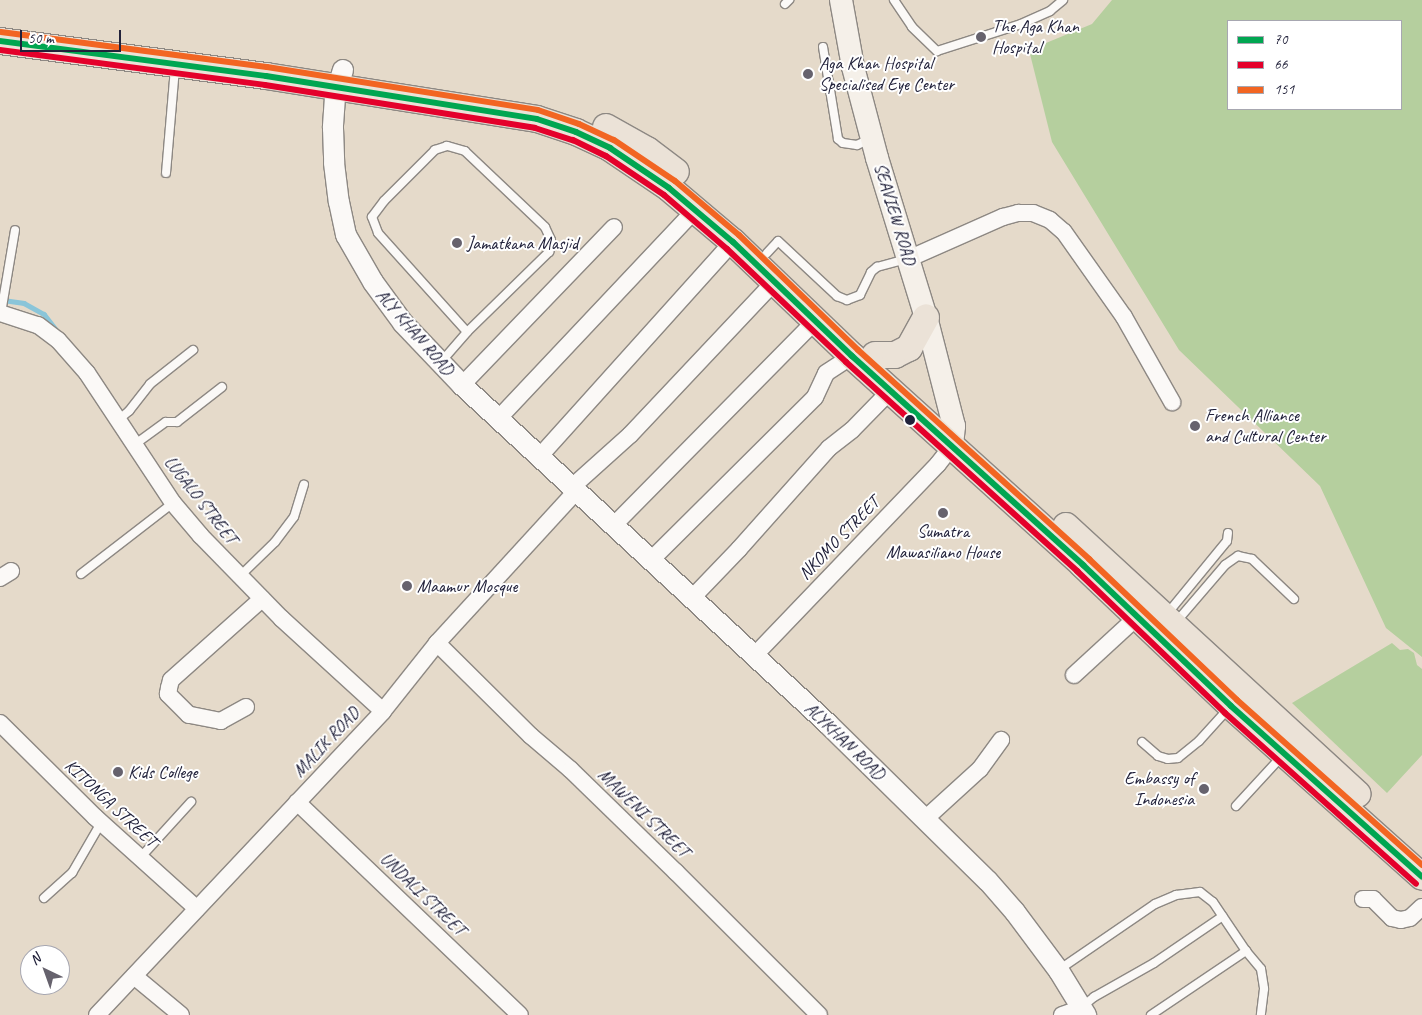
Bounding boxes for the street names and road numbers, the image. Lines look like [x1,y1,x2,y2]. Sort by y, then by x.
street label: SEAVIEW ROAD [869,160,921,268]
street label: ALY KHAN ROAD [371,284,459,380]
street label: LUGALO STREET [160,451,242,549]
street label: NKOMO STREET [794,492,884,584]
street label: ALYKHAN ROAD [800,697,890,785]
street label: MALIK ROAD [288,703,364,781]
street label: KITONGA STREET [60,755,162,851]
street label: MAWENI STREET [594,764,694,862]
street label: UNDALI STREET [376,848,470,940]

